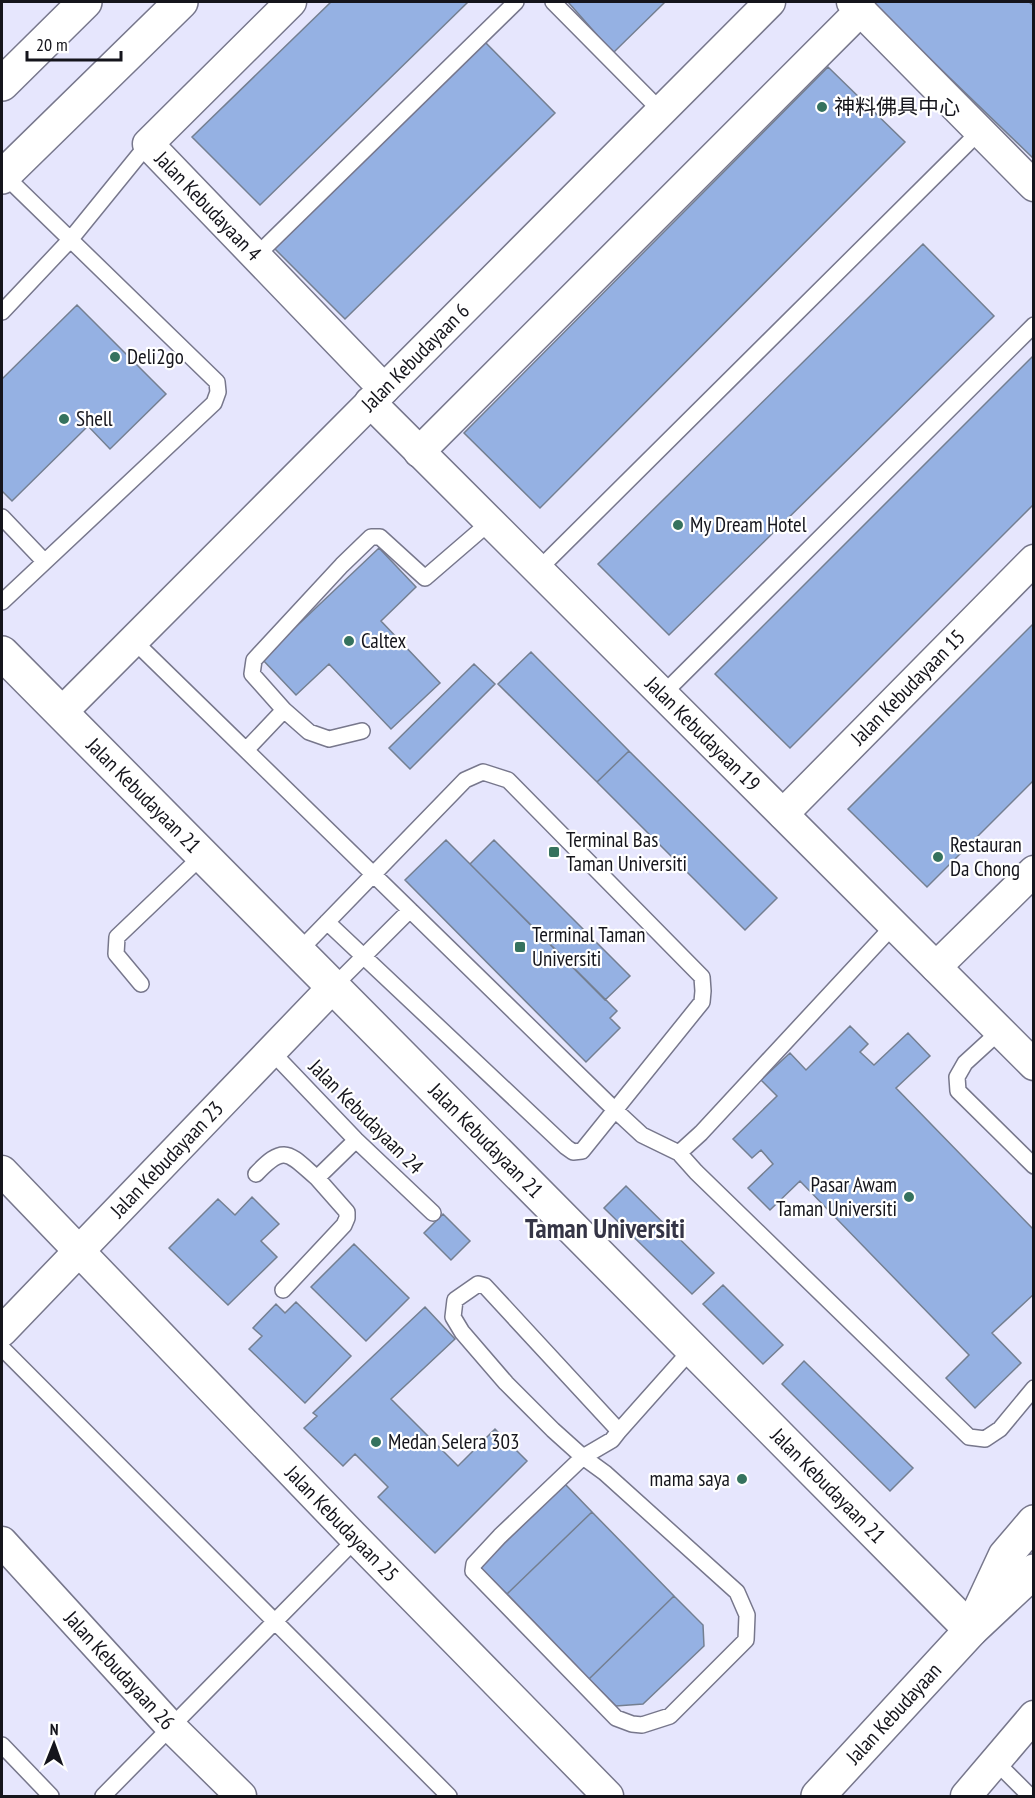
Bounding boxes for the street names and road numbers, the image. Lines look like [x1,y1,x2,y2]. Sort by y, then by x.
street label: Jalan Kebudayaan 4 [149,145,268,267]
street label: Jalan Kebudayaan 6 [355,297,475,418]
street label: Jalan Kebudayaan 15 [844,624,971,751]
street label: Jalan Kebudayaan 19 [639,670,766,797]
street label: Jalan Kebudayaan 21 [80,731,207,859]
street label: Jalan Kebudayaan 24 [302,1053,430,1180]
street label: Jalan Kebudayaan 21 [422,1076,549,1204]
street label: Jalan Kebudayaan 23 [104,1095,229,1224]
street label: Jalan Kebudayaan 21 [765,1421,891,1549]
street label: Jalan Kebudayaan 25 [279,1459,405,1588]
street label: Jalan Kebudayaan 26 [58,1604,181,1735]
street label: Jalan Kebudayaan [839,1657,947,1770]

